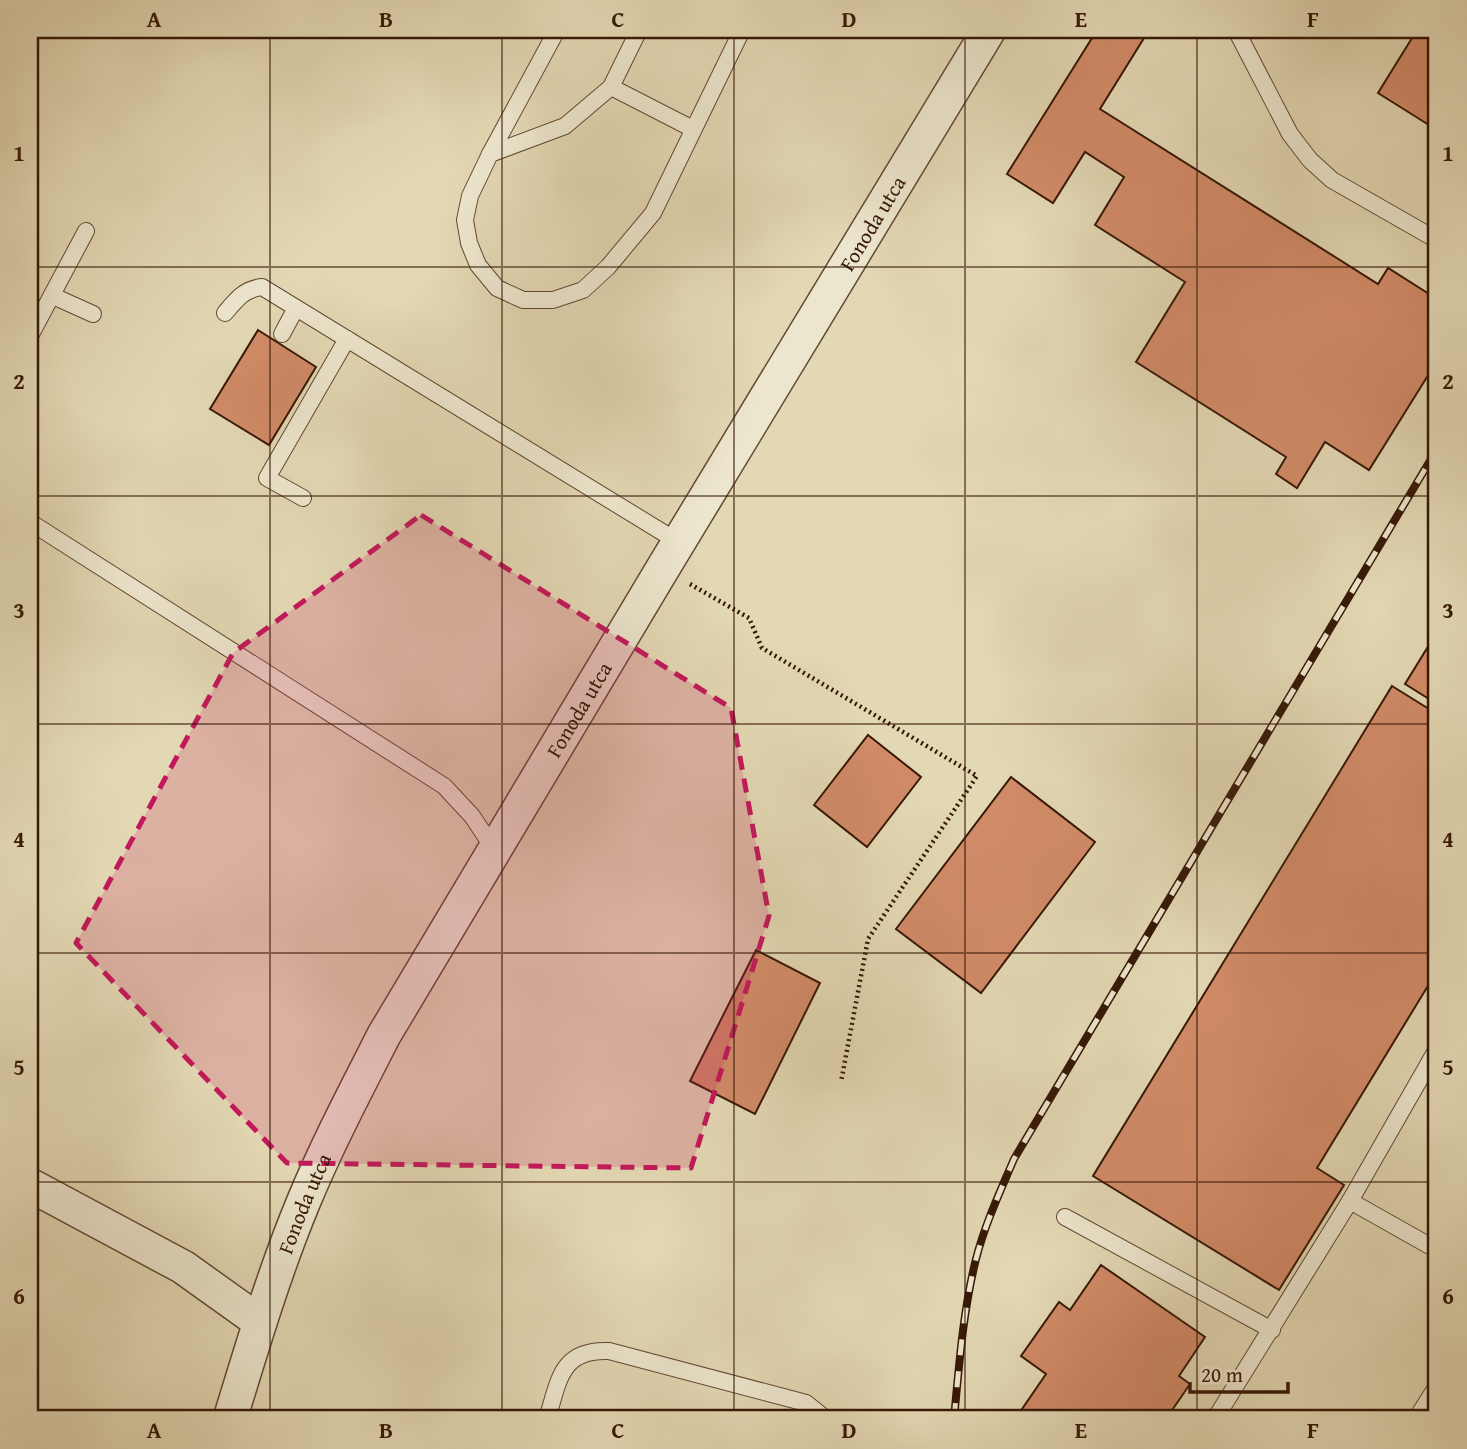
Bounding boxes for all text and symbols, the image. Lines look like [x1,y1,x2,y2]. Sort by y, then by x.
text: A [147,2,162,35]
text: B [379,2,393,35]
text: C [611,2,625,35]
text: D [842,2,857,35]
text: E [1075,2,1087,35]
text: F [1307,2,1319,35]
text: 1 [13,136,25,169]
text: 1 [1442,136,1454,169]
street label: Fonoda utca [831,169,913,277]
text: 2 [13,364,25,397]
text: 2 [1442,364,1454,397]
text: 3 [13,593,25,626]
text: 3 [1442,593,1454,626]
street label: Fonoda utca [538,656,619,763]
text: 4 [13,822,25,855]
text: 4 [1442,822,1454,855]
text: 5 [13,1050,25,1083]
text: 5 [1442,1050,1454,1083]
street label: Fonoda utca [269,1148,339,1258]
text: 6 [13,1279,25,1312]
text: 6 [1442,1279,1454,1312]
scale bar [1190,1351,1288,1395]
text: 20 m [1201,1359,1243,1390]
text: A [147,1413,162,1446]
text: B [379,1413,393,1446]
text: C [611,1413,625,1446]
text: D [842,1413,857,1446]
text: E [1075,1413,1087,1446]
text: F [1307,1413,1319,1446]

